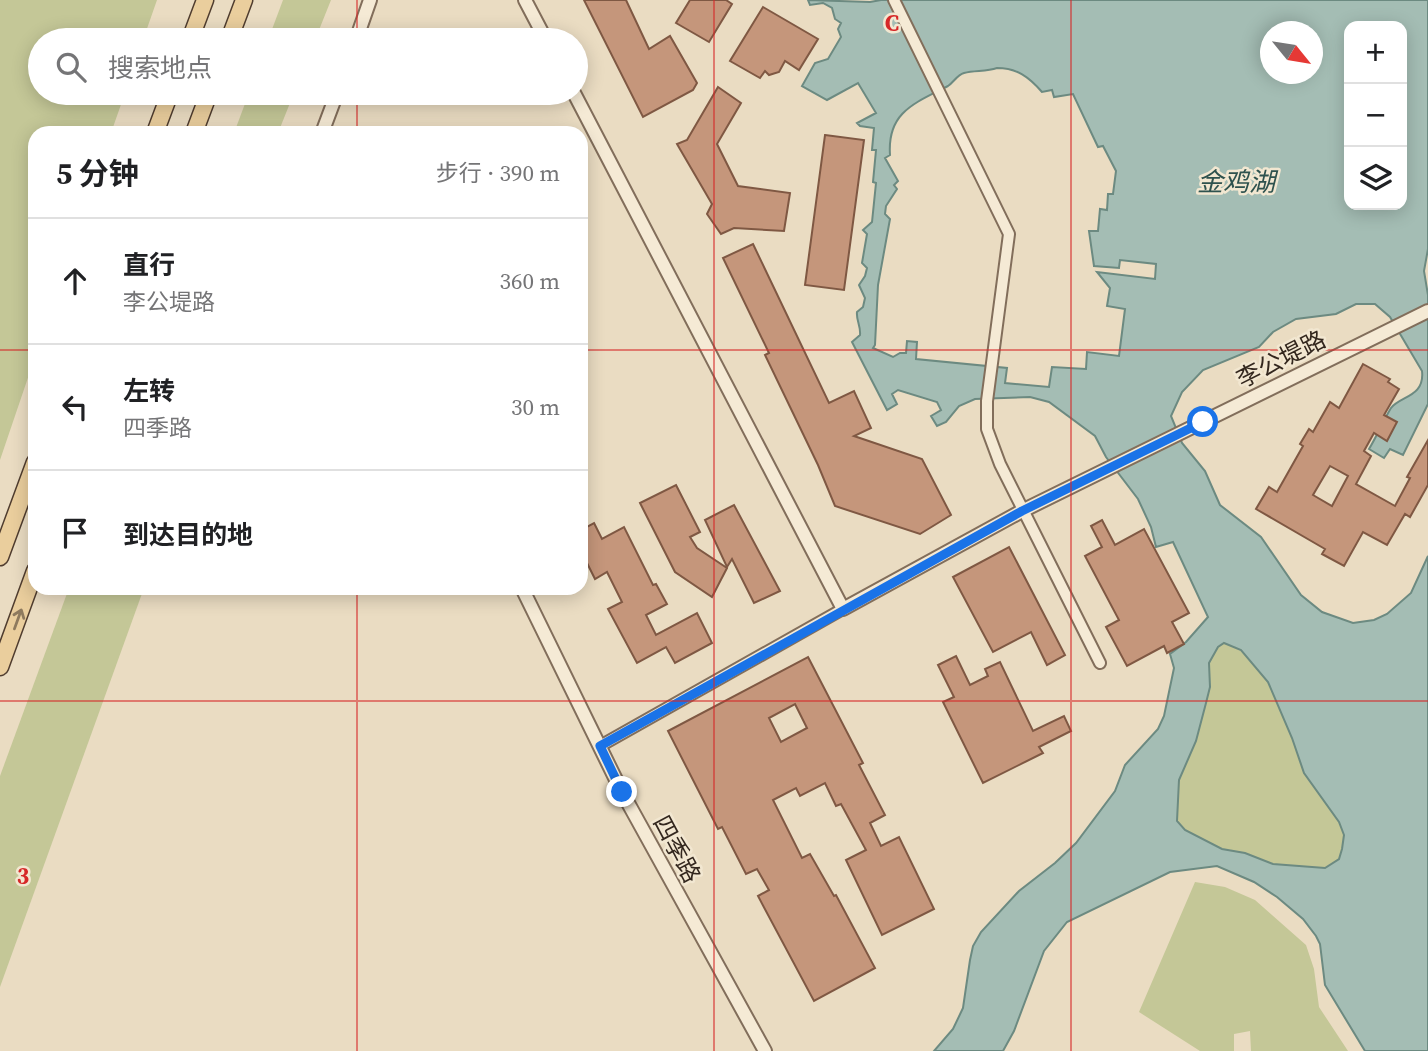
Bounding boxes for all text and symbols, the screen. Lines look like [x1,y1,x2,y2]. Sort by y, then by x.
text: C [885,7,899,39]
north arrow [1260,21,1323,84]
map controls [1344,21,1407,210]
button: + [1344,21,1407,84]
search box [28,28,588,105]
icon: search [52,48,90,86]
text: 搜索地点 [108,50,212,86]
button: − [1344,84,1407,147]
button: layers [1344,147,1407,210]
text: 5 分钟 [56,153,139,194]
text: 步行 · 390 m [436,157,560,189]
water label: 金鸡湖 [1197,164,1279,200]
text: 直行 [123,247,175,283]
icon: ahead [56,262,94,300]
text: 360 m [499,265,560,297]
text: 李公堤路 [123,286,215,318]
street label: 李公堤路 [1231,323,1331,395]
text: 左转 [123,373,175,409]
icon: left [56,388,94,426]
text: 30 m [511,391,560,423]
route start [1187,406,1218,437]
text: 四季路 [123,412,192,444]
icon: arrive [56,514,94,552]
text: 到达目的地 [123,517,253,553]
one-way arrow [12,608,25,630]
route end [606,776,637,807]
street label: 四季路 [646,809,708,889]
text: 3 [17,860,29,892]

